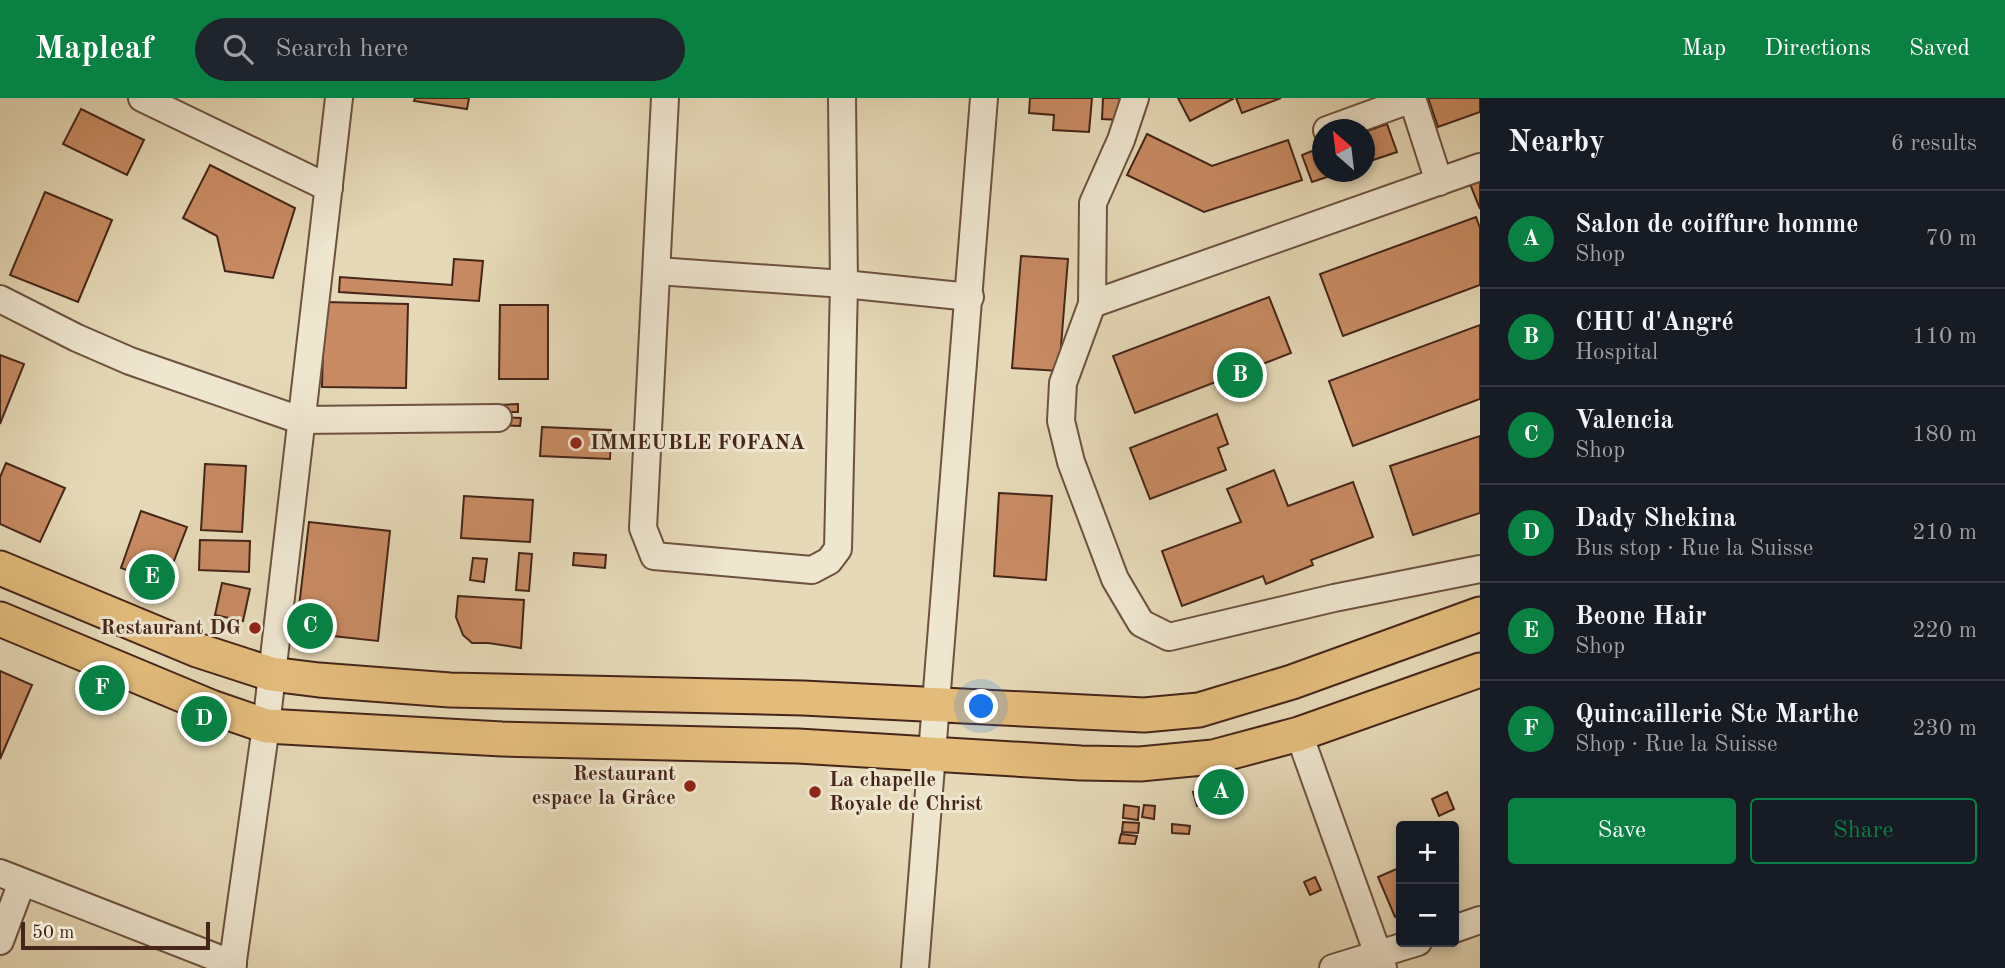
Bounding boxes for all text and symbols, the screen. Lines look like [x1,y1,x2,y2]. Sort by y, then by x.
search box [195,18,685,81]
icon: search [219,30,257,68]
text: Mapleaf [35,33,153,66]
text: Search here [275,36,408,62]
text: Map [1682,37,1726,61]
text: Directions [1764,37,1871,61]
text: Saved [1909,37,1970,61]
north arrow [1312,119,1375,182]
text: Nearby [1508,128,1605,158]
text: 6 results [1891,132,1977,155]
text: Salon de coiffure homme [1575,212,1859,238]
text: A [1522,227,1540,250]
text: 70 m [1926,227,1977,250]
text: Shop [1575,243,1625,266]
text: CHU d'Angré [1575,310,1734,336]
text: B [1523,325,1539,348]
text: 110 m [1912,325,1977,348]
text: Hospital [1575,341,1658,364]
pin: B [1217,349,1263,401]
text: Valencia [1575,408,1674,434]
text: C [1523,423,1539,446]
text: 180 m [1912,423,1977,446]
place label: IMMEUBLE FOFANA [590,433,805,454]
marker: IMMEUBLE FOFANA [568,435,584,451]
text: Shop [1575,439,1625,462]
text: Dady Shekina [1575,506,1736,532]
text: D [1522,521,1540,544]
text: 210 m [1912,521,1977,544]
text: Bus stop · Rue la Suisse [1575,537,1813,560]
pin: E [129,551,175,603]
pin: C [287,600,333,652]
text: Beone Hair [1575,604,1706,630]
place label: Restaurant DG [100,618,241,639]
text: E [1523,619,1539,642]
text: 220 m [1912,619,1977,642]
marker: Restaurant DG [247,620,263,636]
text: Shop [1575,635,1625,658]
pin: F [79,662,125,714]
your location [964,689,998,723]
pin: D [181,693,227,745]
text: Quincaillerie Ste Marthe [1575,702,1859,728]
text: F [1523,717,1539,740]
text: 230 m [1912,717,1977,740]
text: Shop · Rue la Suisse [1575,733,1778,756]
place label: Restaurant espace la Grâce [532,764,676,809]
pin: A [1198,766,1244,818]
place label: La chapelle Royale de Christ [829,770,983,815]
marker: Restaurant espace la Grâce [682,778,698,794]
marker: La chapelle Royale de Christ [807,784,823,800]
button: Save [1508,798,1736,864]
button: Share [1750,798,1977,864]
map controls [1396,821,1459,947]
button: + [1396,821,1459,884]
button: − [1396,884,1459,947]
scale bar [21,919,210,951]
text: 50 m [32,924,74,943]

